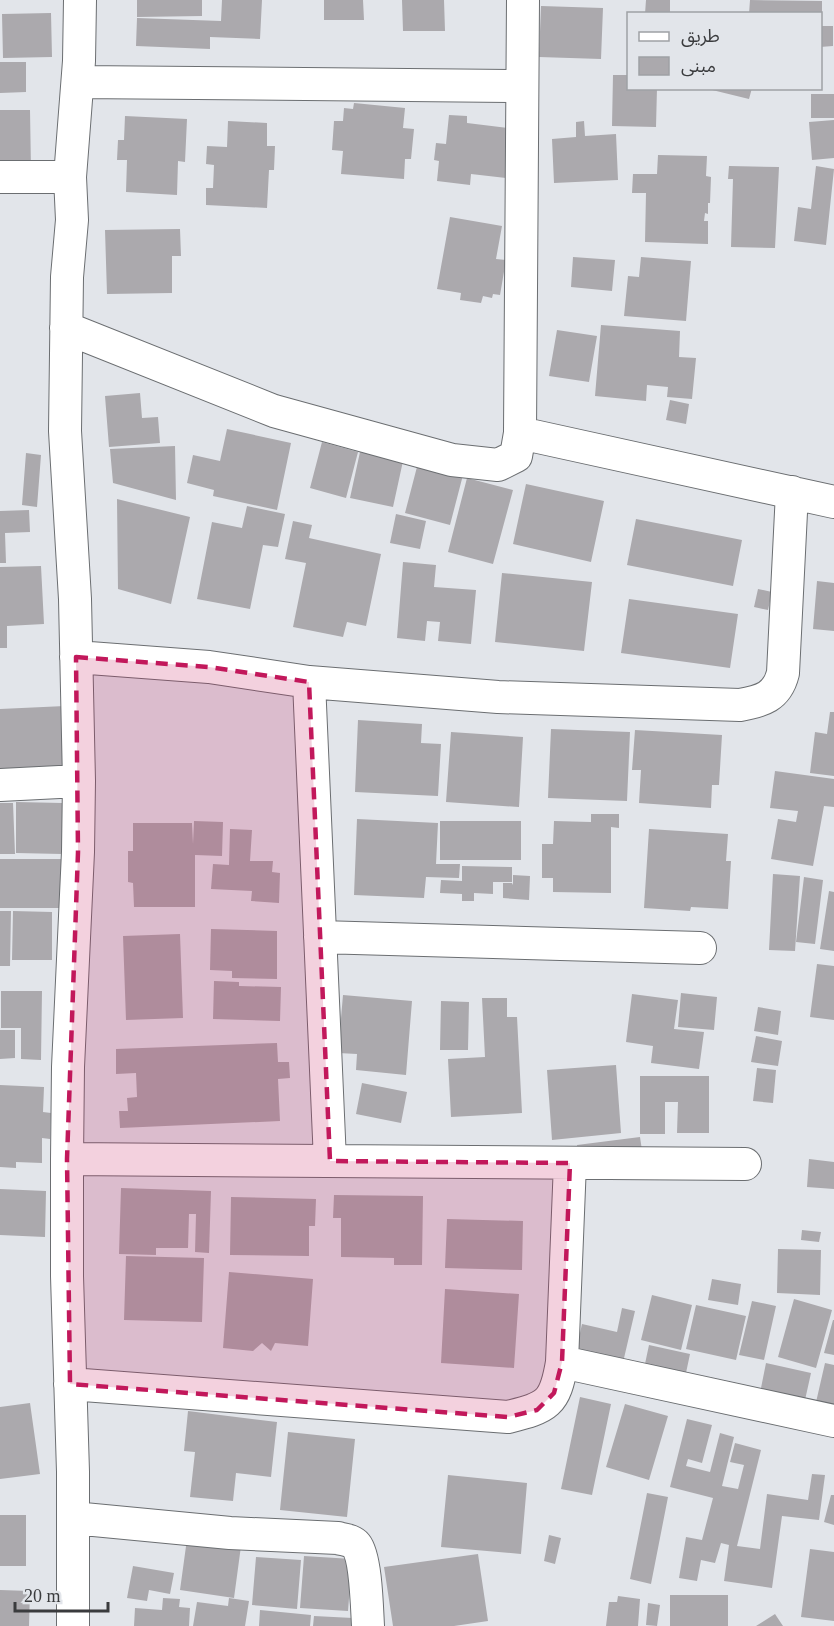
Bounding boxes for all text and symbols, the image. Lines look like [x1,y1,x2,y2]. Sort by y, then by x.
legend [627,12,822,90]
text: طريق [681,26,720,47]
text: مبنى [681,56,716,77]
scale bar [15,1575,108,1613]
text: 20 m [24,1586,61,1606]

